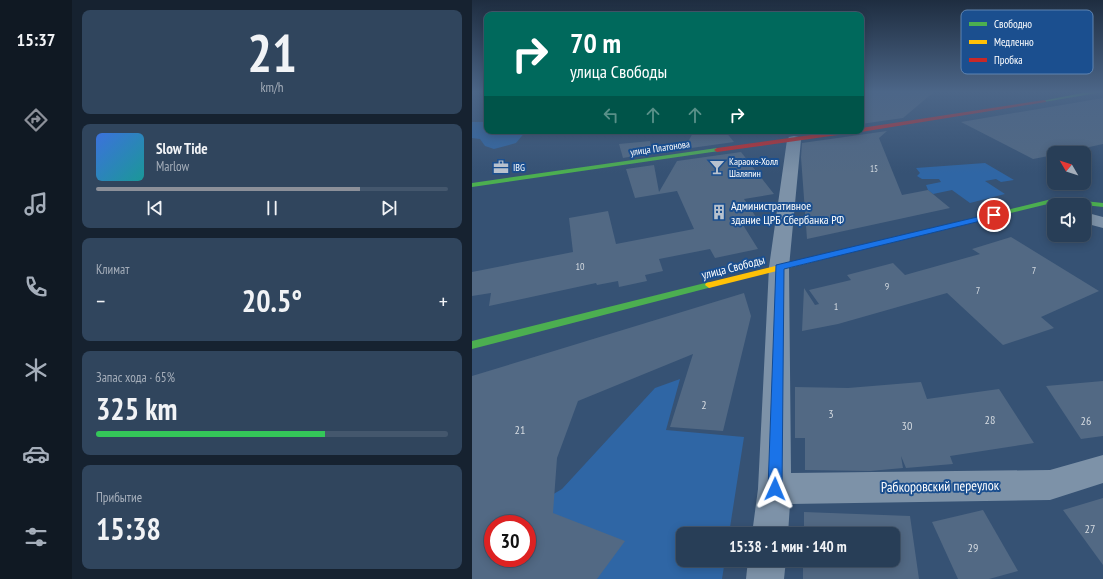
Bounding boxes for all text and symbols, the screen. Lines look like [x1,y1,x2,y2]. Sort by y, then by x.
legend [961,10,1093,74]
text: Свободно [994,17,1032,31]
text: 21 [247,19,297,86]
text: 70 m [570,24,621,61]
text: 15:37 [17,28,55,51]
icon: right [504,28,556,80]
text: Медленно [994,35,1034,49]
text: Пробка [994,53,1023,67]
text: улица Свободы [570,60,667,83]
text: km/h [260,79,284,96]
icon: left [600,104,622,126]
icon: ahead [642,104,664,126]
icon: ahead [684,104,706,126]
icon: right [726,104,748,126]
icon: directions [22,106,50,134]
street label: улица Платонова [629,137,691,159]
text: Slow Tide [156,139,208,158]
north arrow [1047,146,1091,190]
map controls [1047,146,1091,242]
place label: Караоке-Холл Шаляпин [729,155,778,180]
text: Marlow [156,158,189,175]
office icon: IBG [492,158,510,176]
bar icon: Караоке-Холл Шаляпин [708,158,726,176]
place label: IBG [513,161,525,174]
house number: 15 [870,163,878,174]
icon: music [22,190,50,218]
icon: previous [144,197,166,219]
icon: pause [261,197,283,219]
icon: next [378,197,400,219]
place label: Административное здание ЦРБ Сбербанка РФ [731,198,844,227]
pin [977,198,1011,232]
button: sound [1047,198,1091,242]
building icon: Административное здание ЦРБ Сбербанка РФ [710,203,728,221]
icon: arrive [983,204,1005,226]
street label: улица Свободы [700,252,766,282]
house number: 10 [576,260,585,273]
text: Климат [96,261,129,278]
house number: 7 [1032,264,1036,277]
icon: phone [22,273,50,301]
house number: 9 [885,280,889,293]
text: 20.5° [242,281,302,320]
house number: 7 [976,284,980,297]
text: − [96,287,105,315]
text: + [439,287,448,315]
house number: 1 [834,300,838,313]
icon: climate [22,356,50,384]
text: Запас хода · 65% [96,369,175,386]
text: 325 km [96,389,177,428]
house number: 2 [701,397,707,412]
house number: 3 [828,406,834,421]
house number: 28 [985,412,995,427]
house number: 26 [1081,413,1091,428]
house number: 30 [902,418,912,433]
house number: 21 [515,422,525,437]
icon: car [22,440,50,468]
position arrow [754,468,796,510]
street label: Рабкоровский переулок [881,476,1000,496]
text: Прибытие [96,489,142,506]
text: 15:38 [96,509,161,548]
speed limit sign: 30 [484,515,536,567]
house number: 27 [1085,521,1095,536]
icon: filters [22,523,50,551]
text: 15:38 · 1 мин · 140 m [729,537,847,556]
house number: 29 [968,540,978,555]

